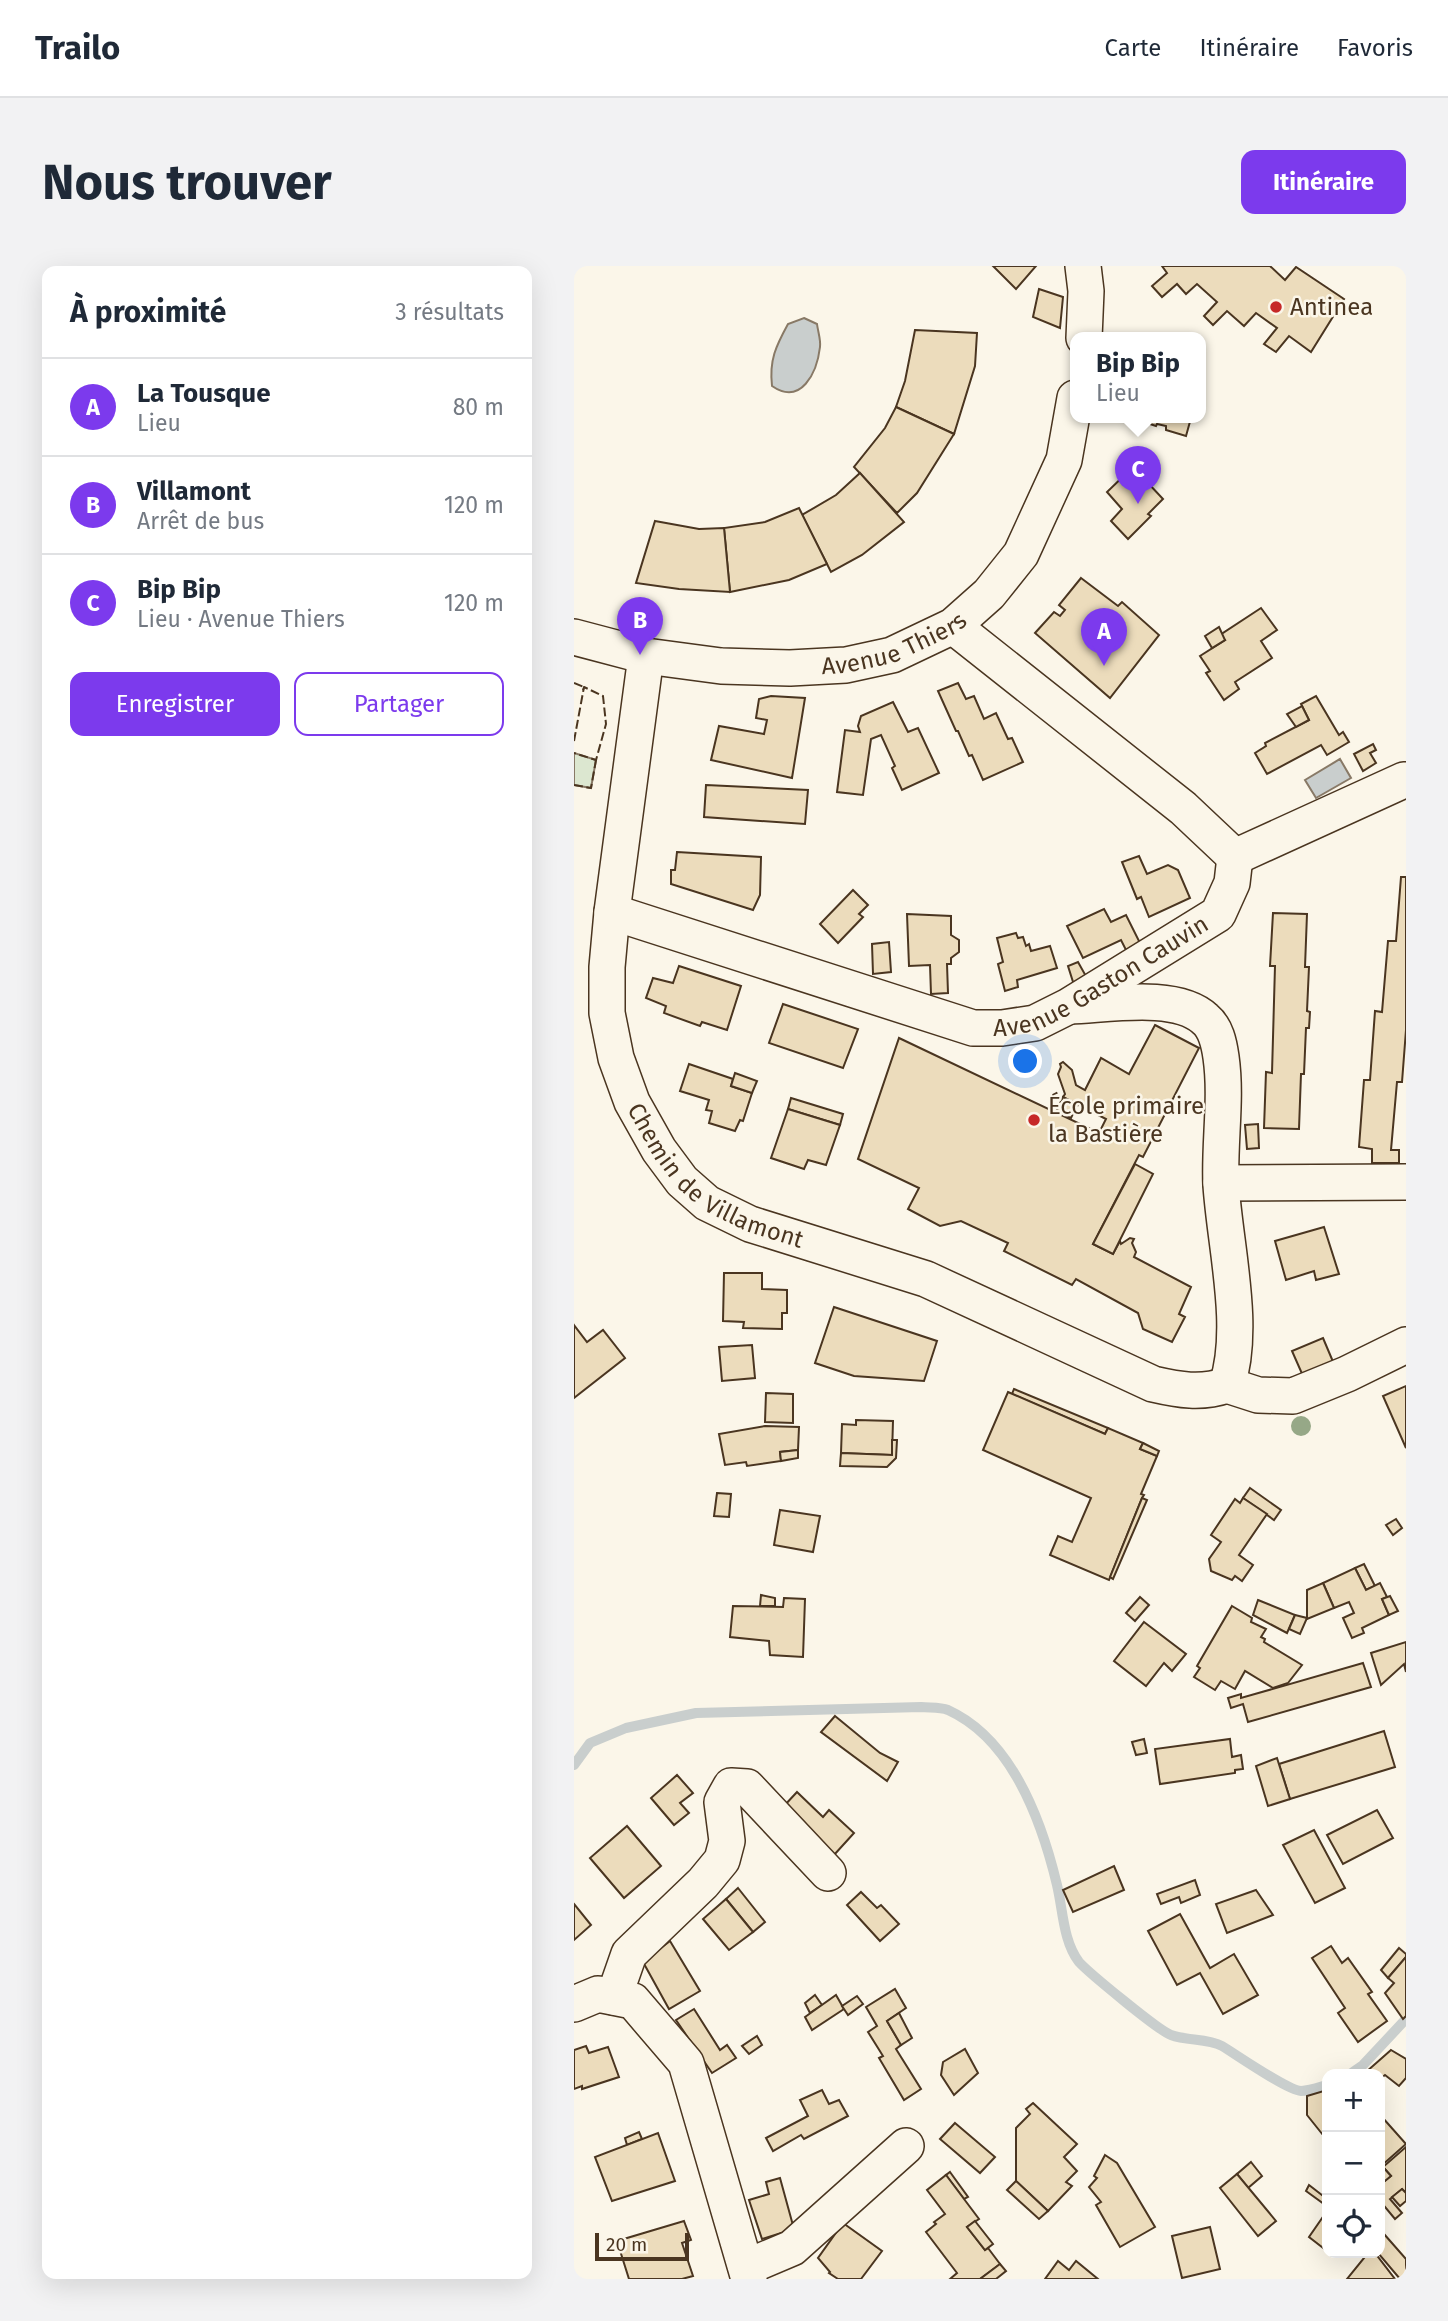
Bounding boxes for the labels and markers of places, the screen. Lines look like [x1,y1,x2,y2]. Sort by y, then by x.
place label: Antinea [1290,293,1373,321]
marker: Antinea [1268,299,1284,315]
pin: C [1115,446,1161,504]
pin: B [617,597,663,655]
pin: A [1081,608,1127,666]
place label: École primaire la Bastière [1048,1091,1204,1148]
marker: École primaire la Bastière [1026,1112,1042,1128]

